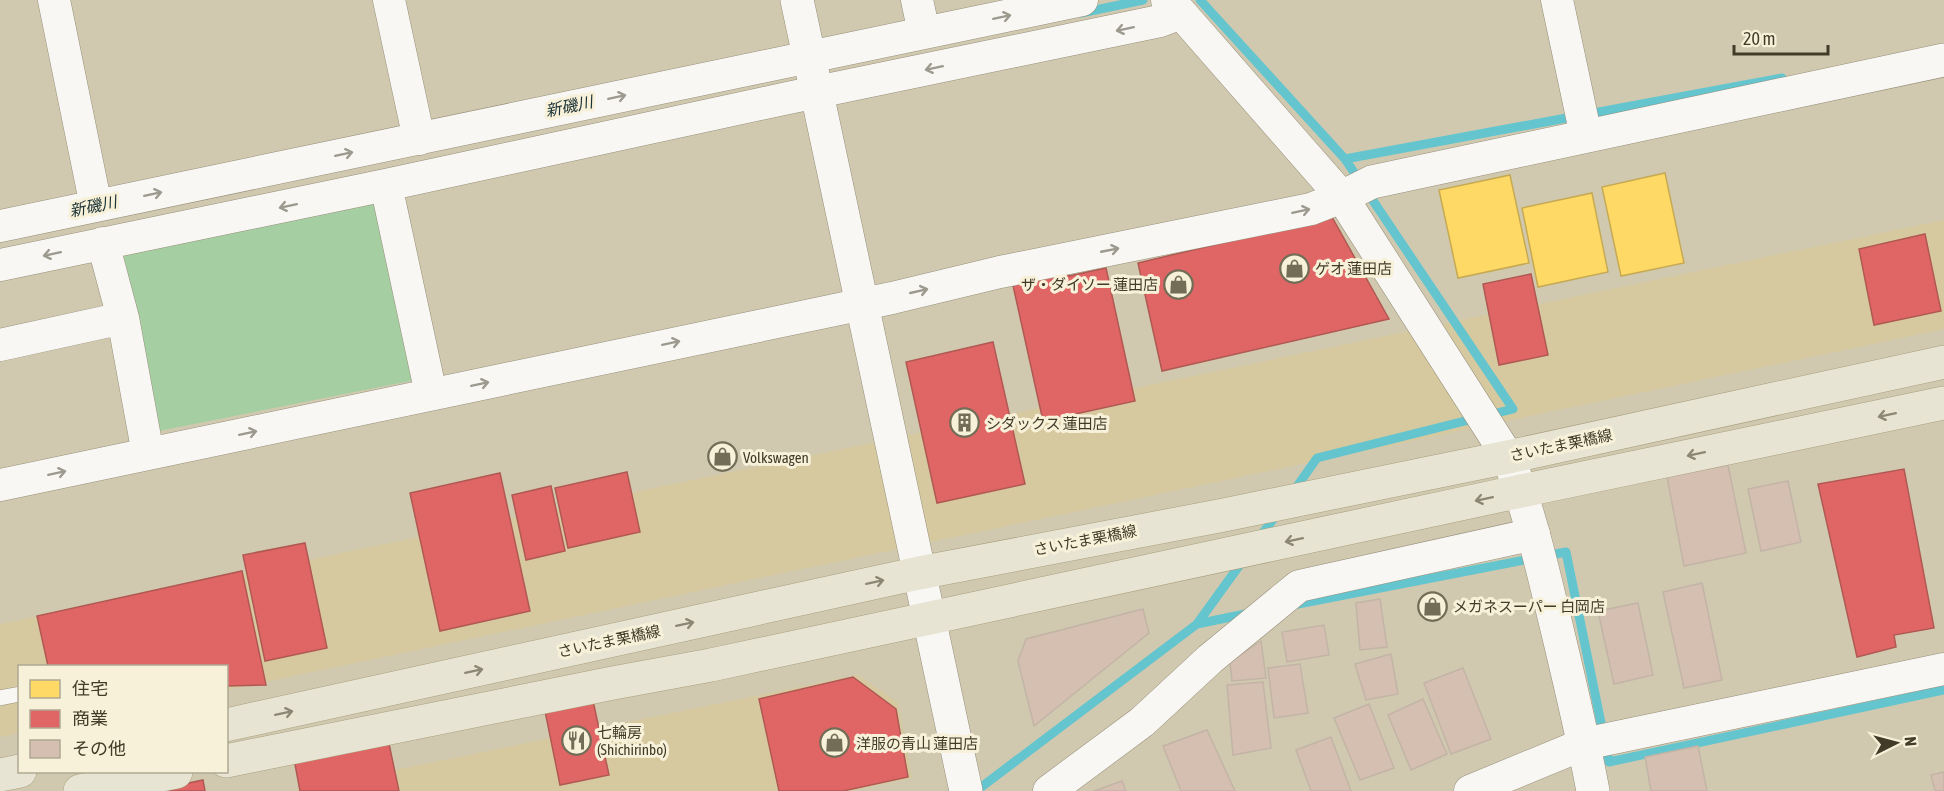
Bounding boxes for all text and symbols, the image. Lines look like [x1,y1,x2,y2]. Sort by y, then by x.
one-way arrow [991,11,1011,22]
scale bar [1734,18,1828,56]
one-way arrow [1115,23,1134,35]
text: 20 m [1743,28,1775,49]
one-way arrow [924,63,944,74]
one-way arrow [607,90,626,102]
water label: 新磯川 [544,92,596,120]
one-way arrow [334,148,353,159]
one-way arrow [143,188,163,199]
water label: 新磯川 [68,192,120,220]
one-way arrow [278,200,297,212]
one-way arrow [1291,205,1310,216]
one-way arrow [1100,244,1119,255]
one-way arrow [42,249,62,260]
shop icon: ゲオ 蓮田店 [1278,252,1310,284]
place label: ゲオ 蓮田店 [1315,260,1392,277]
shop icon: ザ・ダイソー 蓮田店 [1163,268,1195,300]
place label: ザ・ダイソー 蓮田店 [1021,276,1158,293]
one-way arrow [909,285,928,297]
one-way arrow [661,337,680,349]
one-way arrow [470,378,489,389]
building icon: シダックス 蓮田店 [949,407,981,439]
one-way arrow [1877,409,1896,421]
place label: シダックス 蓮田店 [986,415,1108,432]
street label: さいたま栗橋線 [1508,426,1614,464]
one-way arrow [238,427,257,438]
shop icon: Volkswagen [706,441,738,473]
place label: Volkswagen [743,449,809,466]
one-way arrow [1687,449,1706,461]
one-way arrow [47,467,67,478]
one-way arrow [1475,494,1495,505]
street label: さいたま栗橋線 [1032,522,1138,558]
one-way arrow [1285,535,1304,546]
one-way arrow [866,576,885,588]
shop icon: メガネスーパー 白岡店 [1416,590,1448,622]
place label: メガネスーパー 白岡店 [1453,598,1605,615]
one-way arrow [675,618,694,630]
street label: さいたま栗橋線 [556,622,662,660]
legend [18,665,228,773]
one-way arrow [464,665,483,676]
text: 住宅 [72,678,108,699]
one-way arrow [273,707,293,718]
text: 商業 [72,708,108,729]
north arrow [1866,713,1926,773]
place label: 七輪房 (Shichirinbo) [597,724,667,758]
restaurant icon: 七輪房 (Shichirinbo) [560,725,592,757]
shop icon: 洋服の青山 蓮田店 [819,727,851,759]
place label: 洋服の青山 蓮田店 [856,735,978,752]
text: N [1901,736,1920,747]
text: その他 [72,738,126,759]

